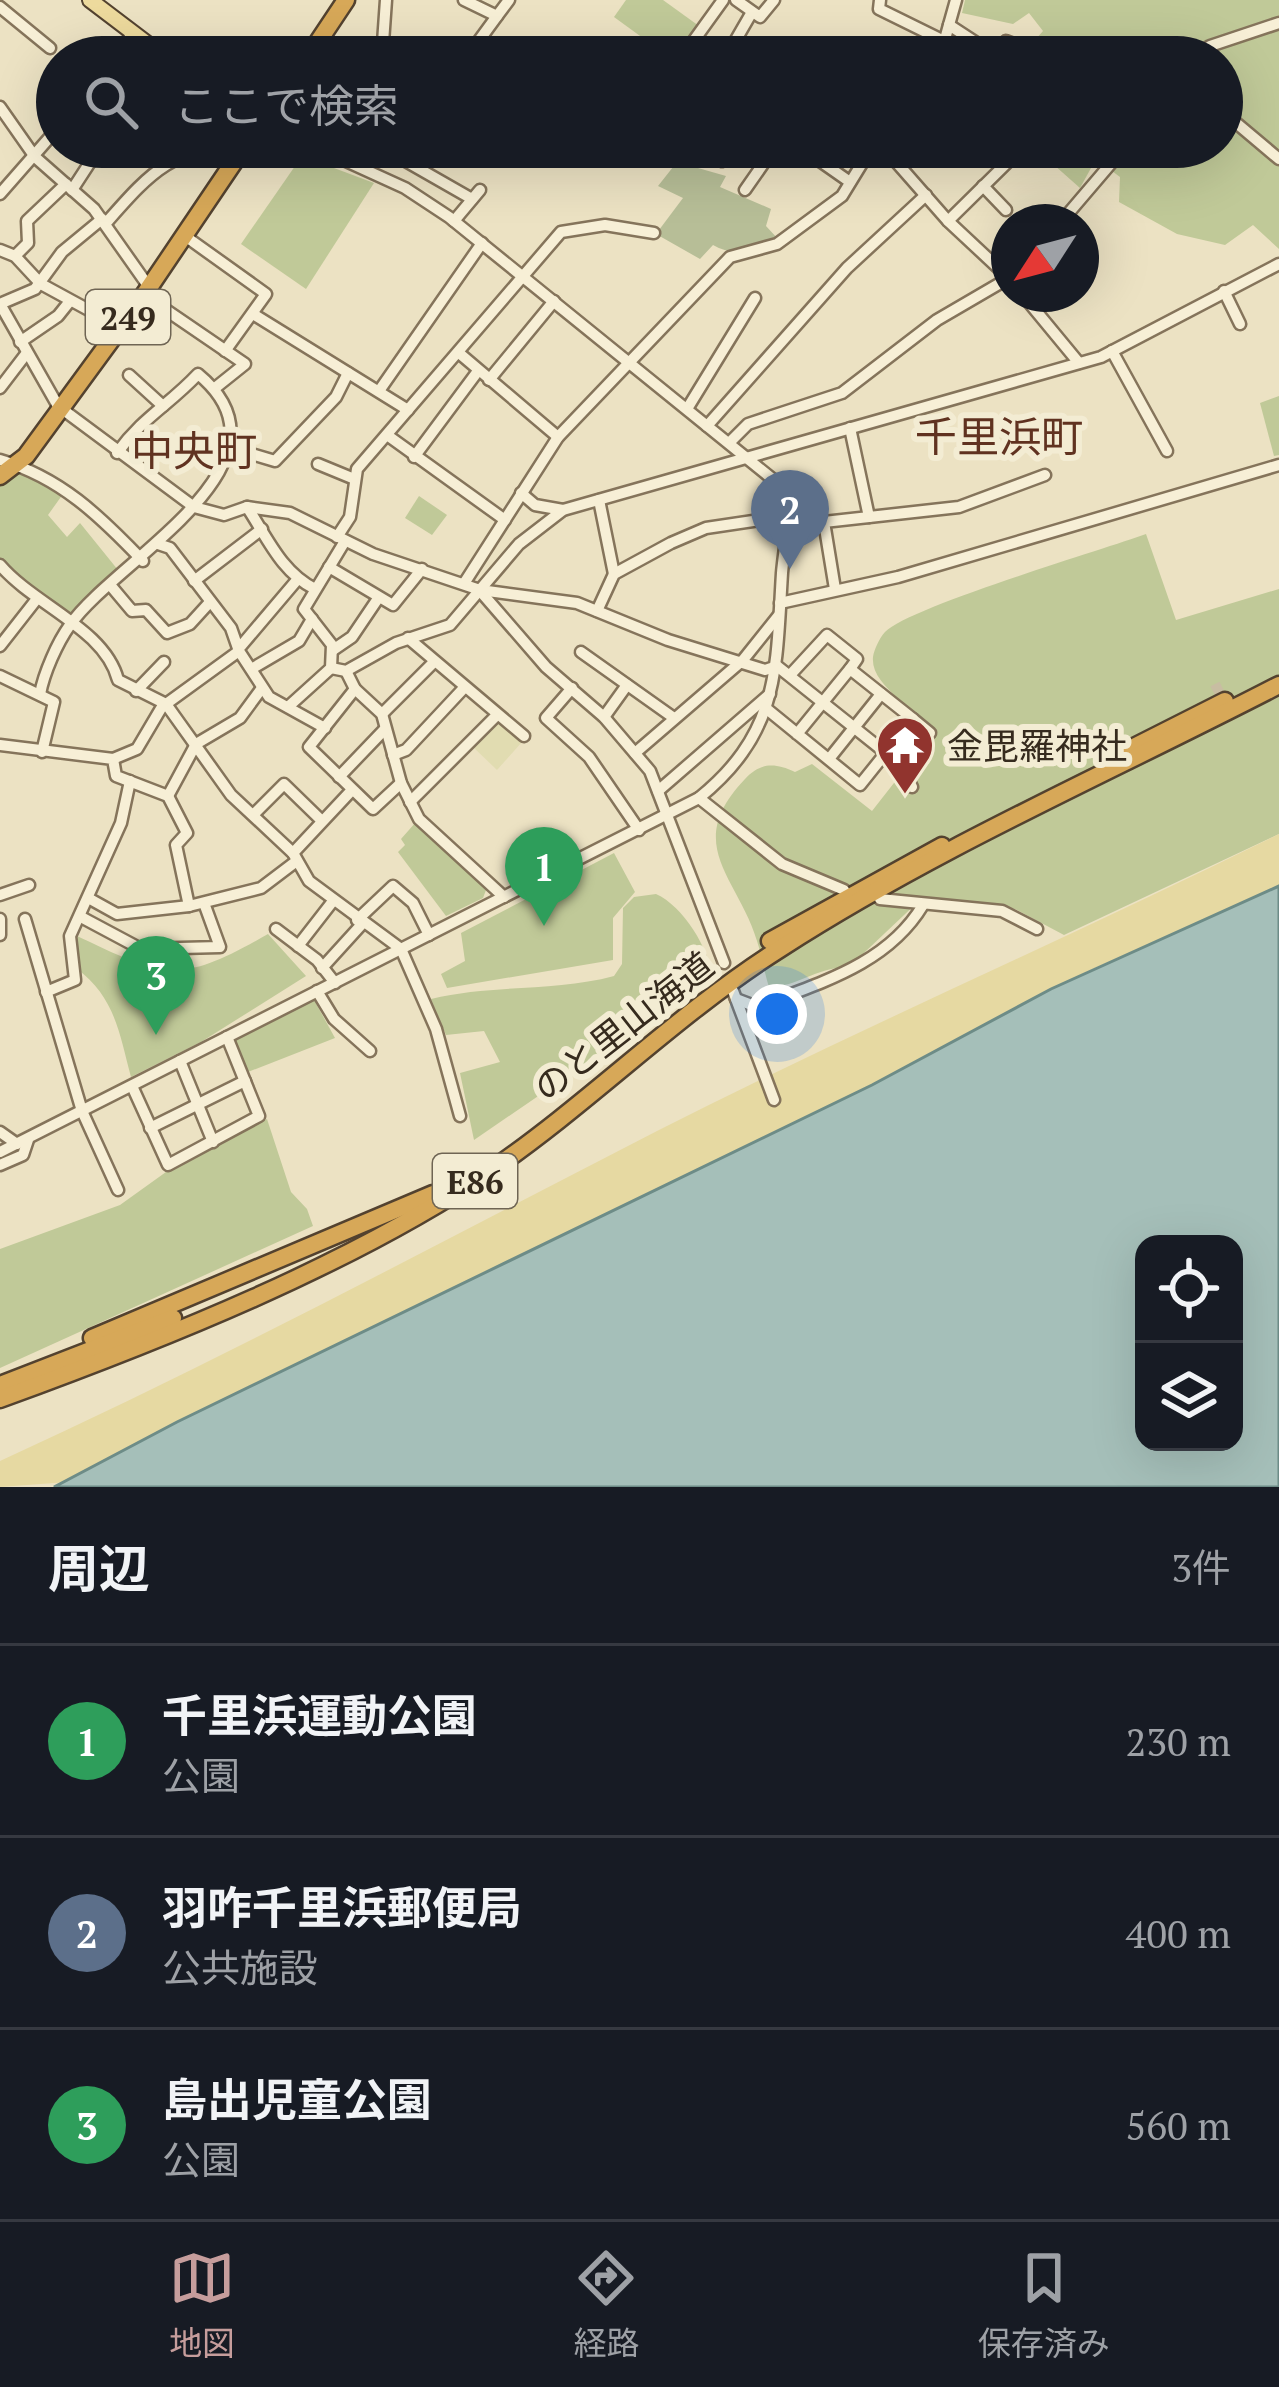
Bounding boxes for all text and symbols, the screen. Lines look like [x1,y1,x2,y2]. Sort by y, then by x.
search box [36,36,1243,168]
icon: search [78,69,144,135]
text: ここで検索 [174,75,399,135]
north arrow [991,204,1099,312]
road number: 249 [86,290,170,344]
district label: 千里浜町 [915,408,1083,464]
district label: 中央町 [131,422,257,478]
pin: 2 [751,470,829,569]
temple icon: 金毘羅神社 [874,714,936,796]
place label: 金毘羅神社 [947,722,1127,769]
pin: 1 [505,827,583,926]
pin: 3 [117,936,195,1035]
street label: のと里山海道 [523,941,723,1111]
your location [747,984,807,1044]
road number: E86 [433,1154,517,1208]
map controls [1135,1235,1243,1451]
button: locate [1135,1235,1243,1343]
button: layers [1135,1343,1243,1451]
text: 周辺 [48,1534,150,1602]
text: 3件 [1171,1541,1231,1593]
text: 千里浜運動公園 [162,1685,477,1745]
text: 1 [76,1715,98,1767]
text: 230 m [1126,1715,1231,1767]
text: 公園 [162,1749,240,1801]
text: 羽咋千里浜郵便局 [162,1877,522,1937]
text: 2 [76,1907,98,1959]
text: 400 m [1126,1907,1231,1959]
text: 公共施設 [162,1941,318,1993]
text: 島出児童公園 [162,2069,432,2129]
text: 3 [76,2099,98,2151]
text: 560 m [1126,2099,1231,2151]
text: 公園 [162,2133,240,2185]
tab: 地図 [169,2245,235,2365]
tab: 経路 [573,2245,639,2365]
tab: 保存済み [978,2245,1110,2365]

